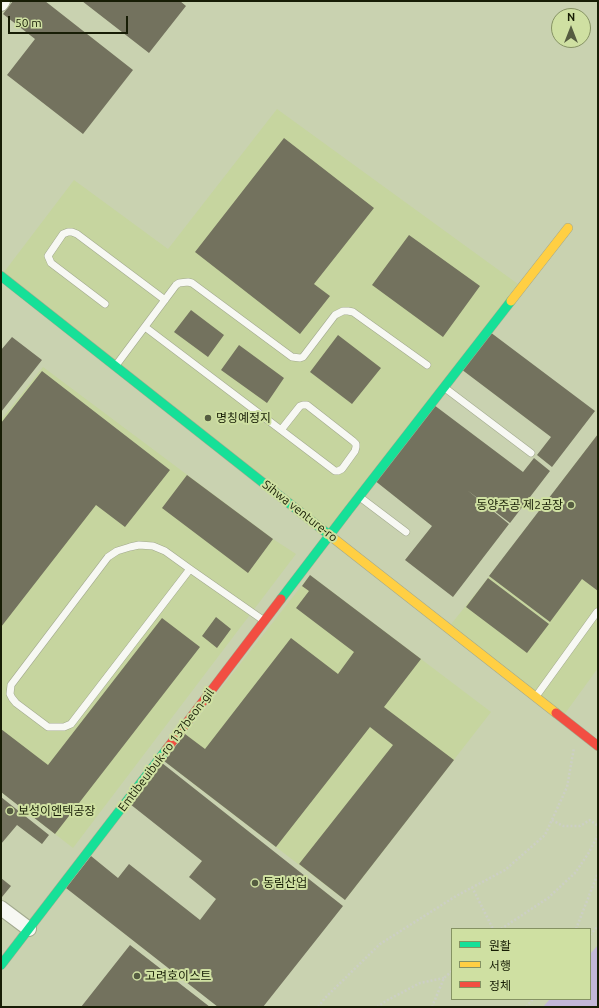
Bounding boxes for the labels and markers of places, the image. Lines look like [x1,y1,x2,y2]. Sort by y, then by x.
place label: 명칭예정지 [216,411,271,425]
marker: 명칭예정지 [203,413,213,423]
place label: 동양주공 제2공장 [476,498,563,512]
marker: 동양주공 제2공장 [566,500,576,510]
place label: 보성이엔텍공장 [18,804,95,818]
marker: 보성이엔텍공장 [5,806,15,816]
place label: 동림산업 [263,876,307,890]
marker: 동림산업 [250,878,260,888]
place label: 고려호이스트 [145,969,211,983]
marker: 고려호이스트 [132,971,142,981]

